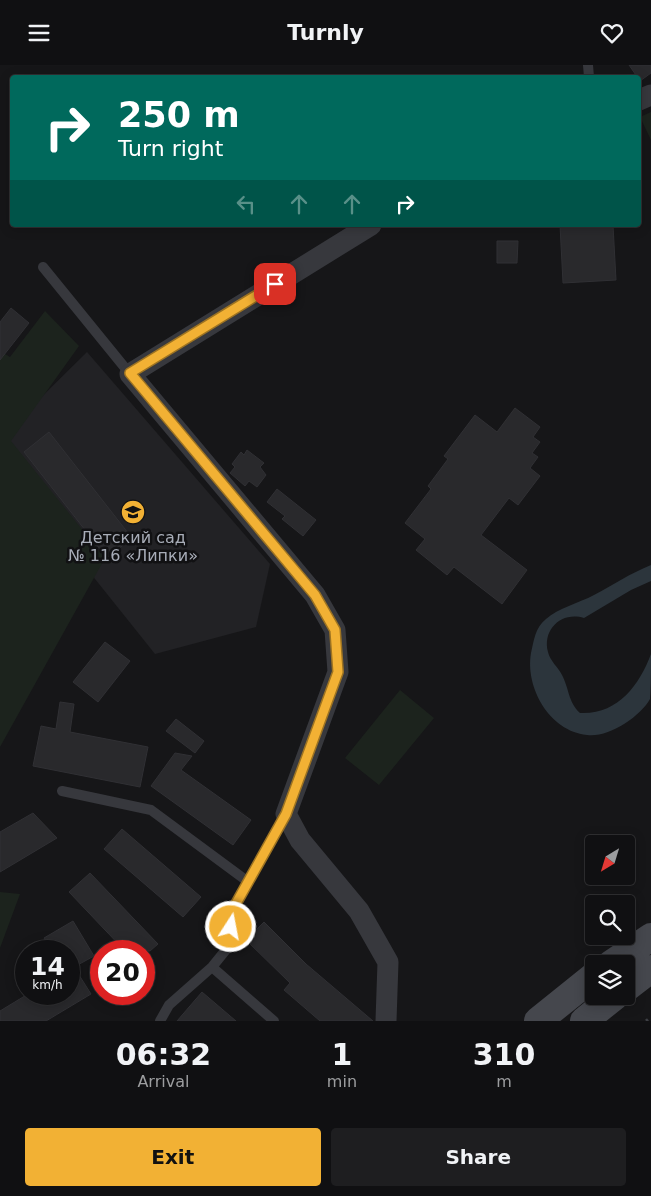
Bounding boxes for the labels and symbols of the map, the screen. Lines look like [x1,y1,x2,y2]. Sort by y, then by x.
pin [254,263,296,305]
school or university icon: Детский сад № 116 «Липки» [120,499,146,525]
place label: Детский сад № 116 «Липки» [68,528,198,565]
north arrow [585,835,635,885]
position arrow [204,900,256,952]
speed limit sign: 20 [90,940,155,1005]

